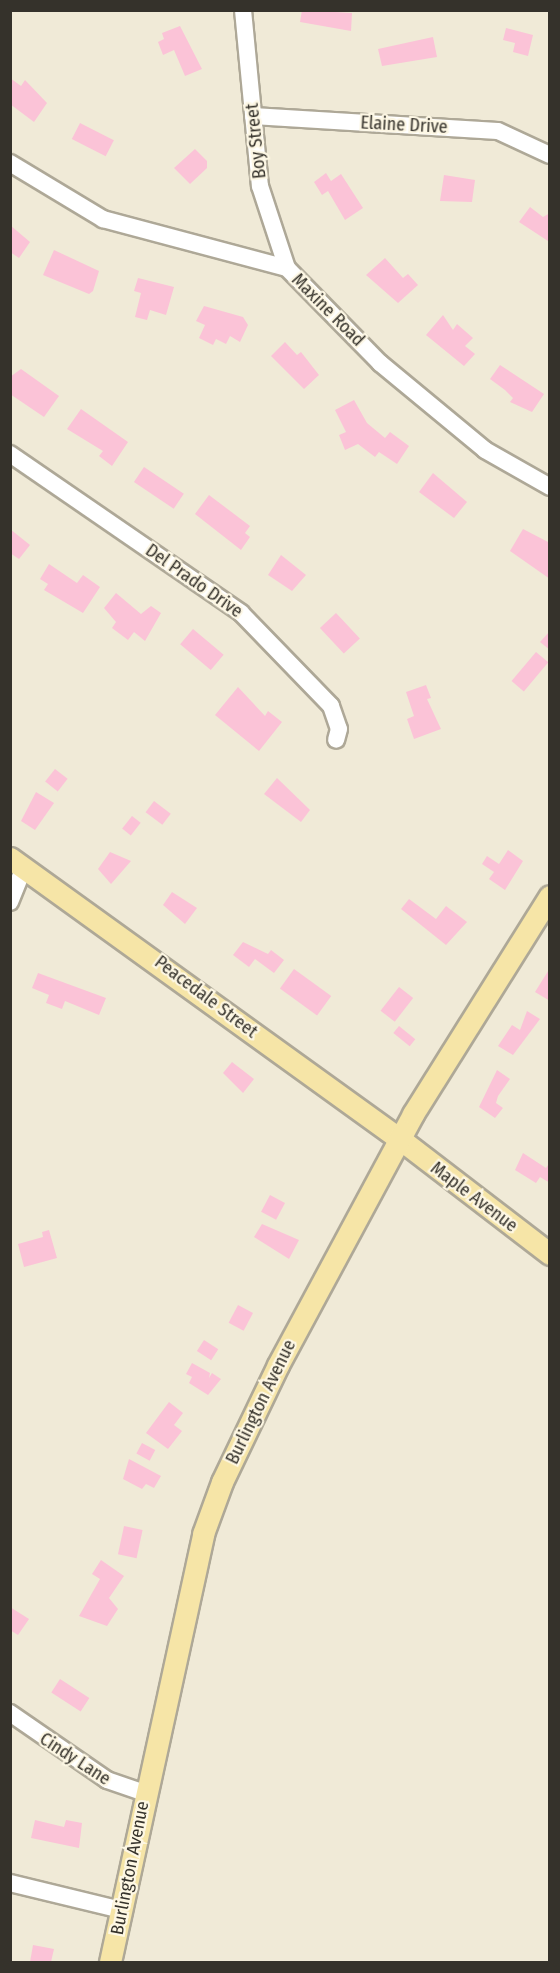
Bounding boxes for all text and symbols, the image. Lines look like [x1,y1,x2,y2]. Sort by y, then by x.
street label: Boy Street [241,102,271,180]
street label: Elaine Drive [360,112,448,138]
street label: Maxine Road [287,269,369,351]
street label: Del Prado Drive [141,540,247,622]
street label: Peacedale Street [150,951,262,1043]
street label: Maple Avenue [426,1157,522,1237]
street label: Burlington Avenue [222,1336,300,1468]
street label: Cindy Lane [36,1728,114,1790]
street label: Burlington Avenue [106,1799,154,1937]

